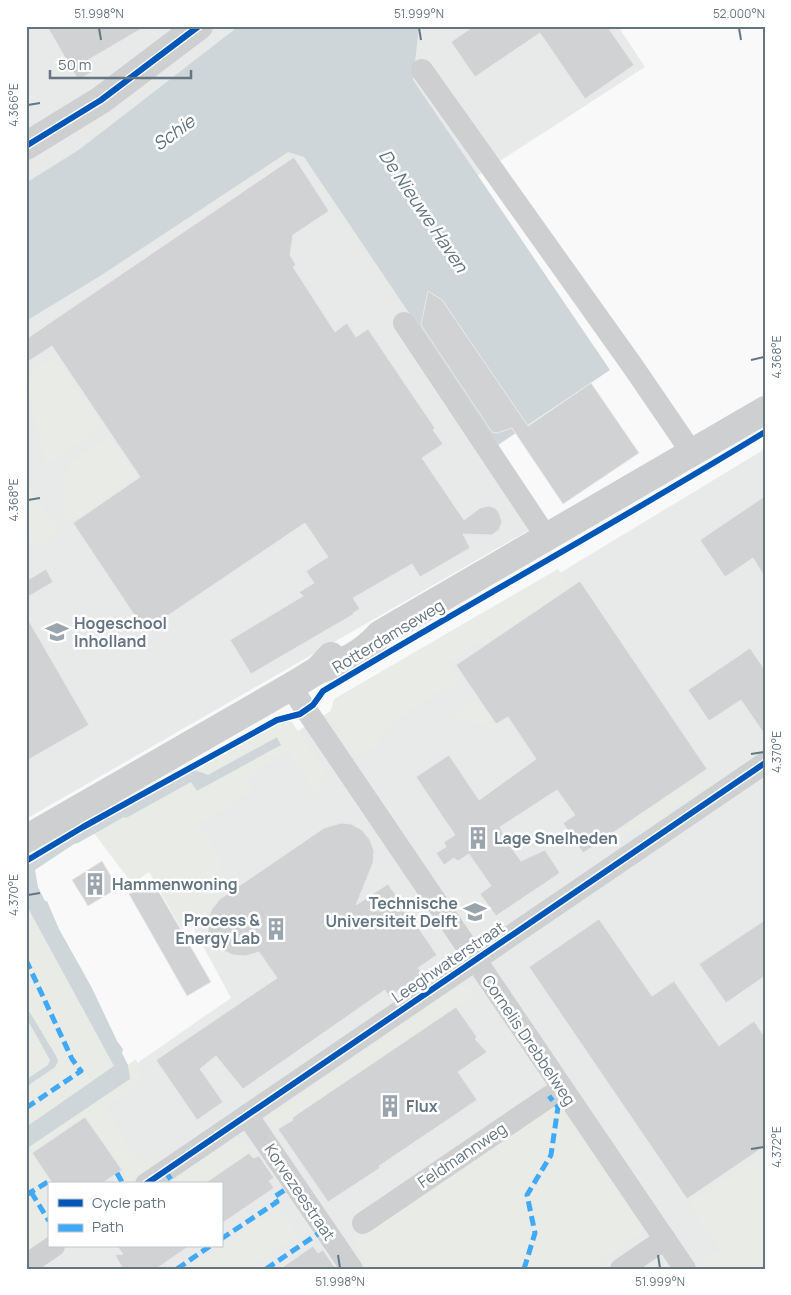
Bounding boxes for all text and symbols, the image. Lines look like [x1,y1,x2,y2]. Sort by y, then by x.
text: 51.998°N [74,5,124,22]
text: 51.999°N [394,5,444,22]
text: 52.000°N [713,5,765,22]
scale bar [50,48,191,80]
text: 50 m [58,54,92,75]
text: 4.366°E [5,83,22,127]
water label: Schie [148,108,200,156]
water label: De Nieuwe Haven [374,144,475,278]
text: 4.368°E [768,335,785,379]
text: 4.368°E [5,478,22,522]
street label: Rotterdamseweg [328,594,448,678]
place label: Hogeschool Inholland [74,612,167,652]
school or university icon: Hogeschool Inholland [44,619,70,645]
text: 4.370°E [768,731,785,773]
building icon: Lage Snelheden [465,825,491,851]
place label: Lage Snelheden [494,827,618,849]
building icon: Hammenwoning [82,871,108,897]
place label: Hammenwoning [112,873,238,895]
text: 4.370°E [5,874,22,916]
place label: Technische Universiteit Delft [326,892,458,932]
school or university icon: Technische Universiteit Delft [462,899,488,925]
place label: Process & Energy Lab [175,909,260,949]
building icon: Process & Energy Lab [263,916,289,942]
street label: Leeghwaterstraat [387,916,509,1008]
street label: Cornelis Drebbelweg [477,970,581,1110]
building icon: Flux [377,1093,403,1119]
place label: Flux [406,1095,438,1117]
street label: Feldmannweg [413,1117,511,1193]
text: 4.372°E [768,1126,785,1168]
street label: Korvezeestraat [260,1139,340,1245]
legend [48,1182,222,1248]
text: Cycle path [92,1192,166,1213]
text: Path [92,1216,124,1237]
text: 51.998°N [315,1273,365,1290]
text: 51.999°N [635,1273,685,1290]

